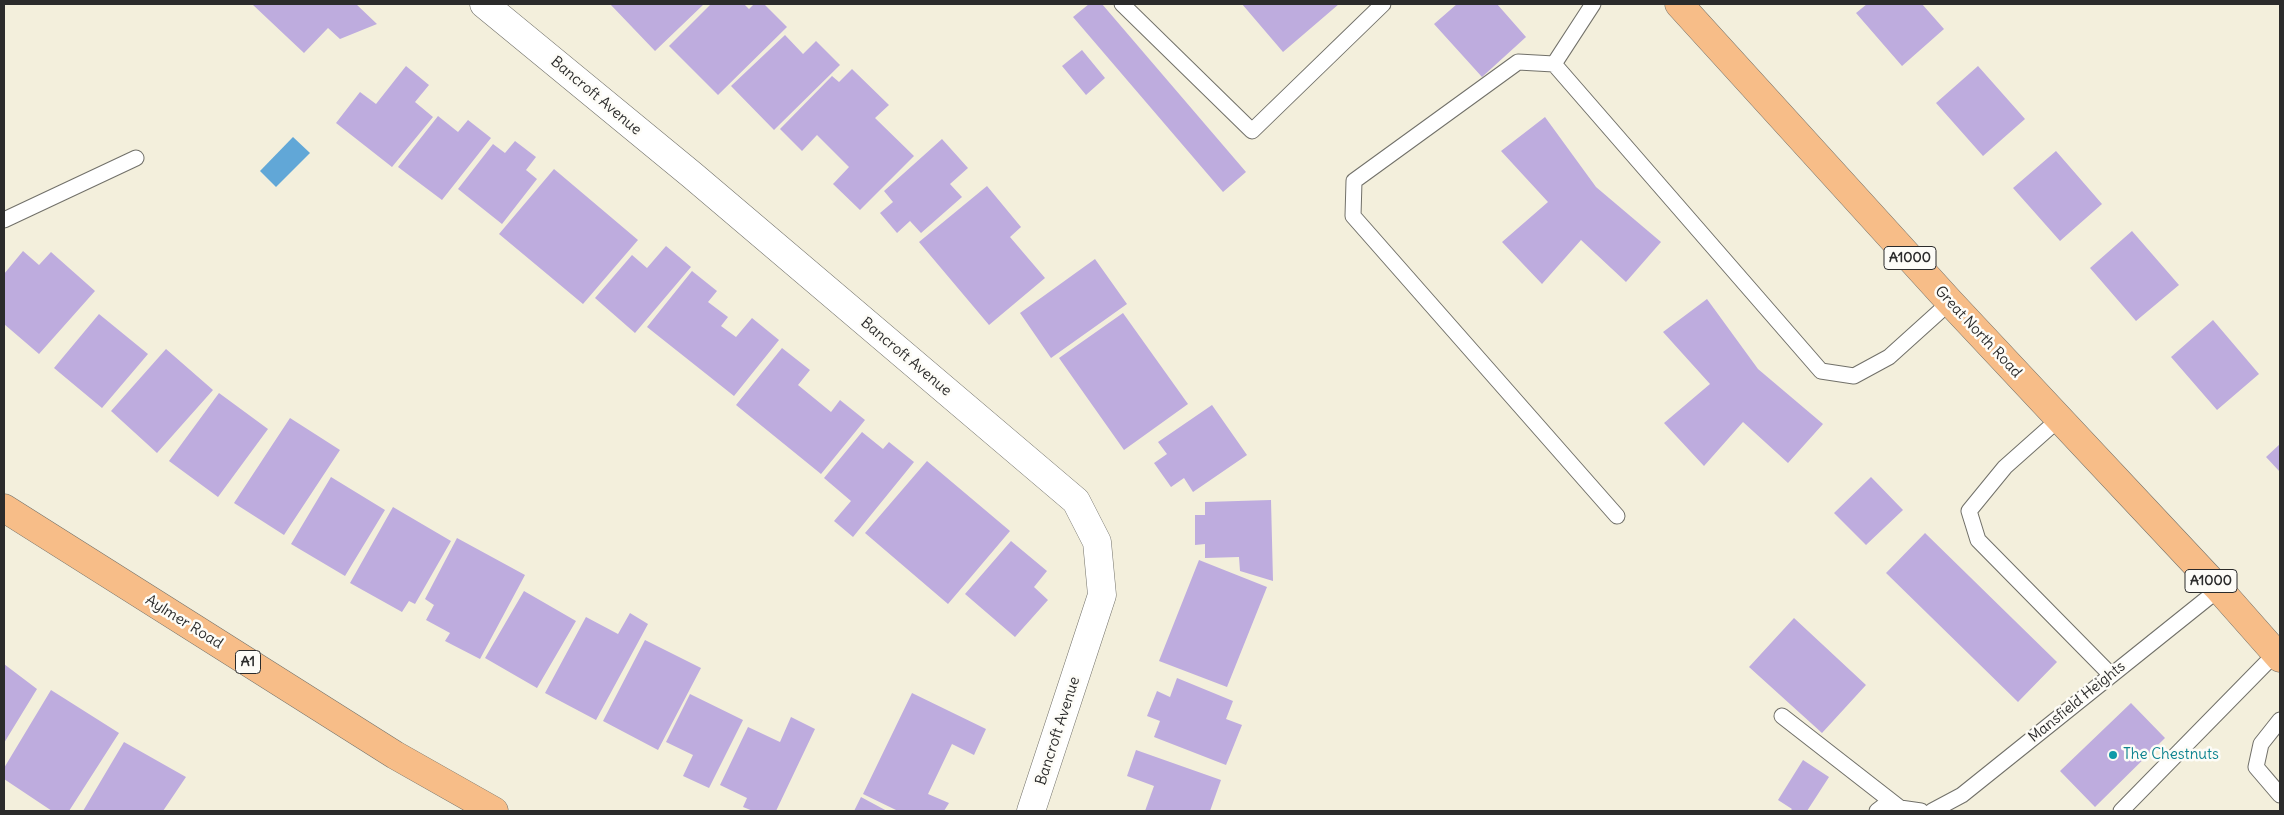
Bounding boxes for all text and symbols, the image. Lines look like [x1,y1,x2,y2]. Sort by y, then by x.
street label: Bancroft Avenue [547,53,645,139]
road number: A1000 [1884,247,1936,270]
street label: Great North Road [1931,282,2025,382]
street label: Bancroft Avenue [857,314,955,400]
road number: A1000 [2185,570,2237,592]
street label: Aylmer Road [142,591,226,653]
road number: A1 [236,650,260,674]
street label: Mansfield Heights [2025,658,2129,746]
street label: Bancroft Avenue [1032,675,1084,787]
place label: The Chestnuts [2123,746,2219,764]
marker: The Chestnuts [2107,749,2119,761]

